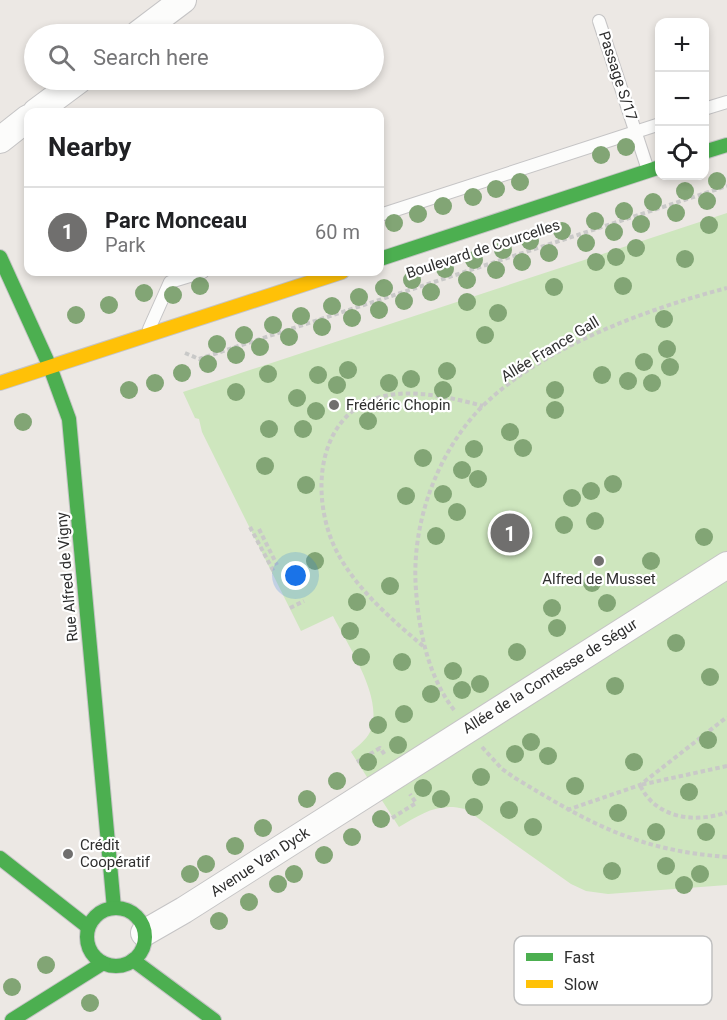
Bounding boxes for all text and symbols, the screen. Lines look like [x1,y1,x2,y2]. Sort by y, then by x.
map controls [655,18,709,180]
button: + [655,18,709,72]
search box [24,24,384,90]
street label: Passage S/17 [595,29,641,123]
icon: search [45,41,78,74]
text: Search here [93,45,209,70]
button: − [655,72,709,126]
button: locate [655,126,709,180]
text: Nearby [48,132,131,162]
text: Parc Monceau [105,208,247,233]
street label: Boulevard de Courcelles [404,216,562,282]
text: 1 [62,220,73,244]
text: 60 m [315,220,360,244]
text: Park [105,233,145,257]
street label: Allée France Gall [498,313,602,385]
place label: Frédéric Chopin [346,396,451,414]
marker: Frédéric Chopin [327,398,341,412]
pin: 1 [490,510,530,556]
street label: Rue Alfred de Vigny [52,511,82,643]
marker: Alfred de Musset [592,554,606,568]
your location [281,561,310,590]
place label: Alfred de Musset [542,570,656,588]
street label: Allée de la Comtesse de Ségur [459,615,641,737]
street label: Avenue Van Dyck [207,823,313,901]
place label: Crédit Coopératif [80,836,151,871]
marker: Crédit Coopératif [61,847,75,861]
legend [514,936,712,1005]
text: Fast [564,948,595,967]
text: Slow [564,975,599,994]

